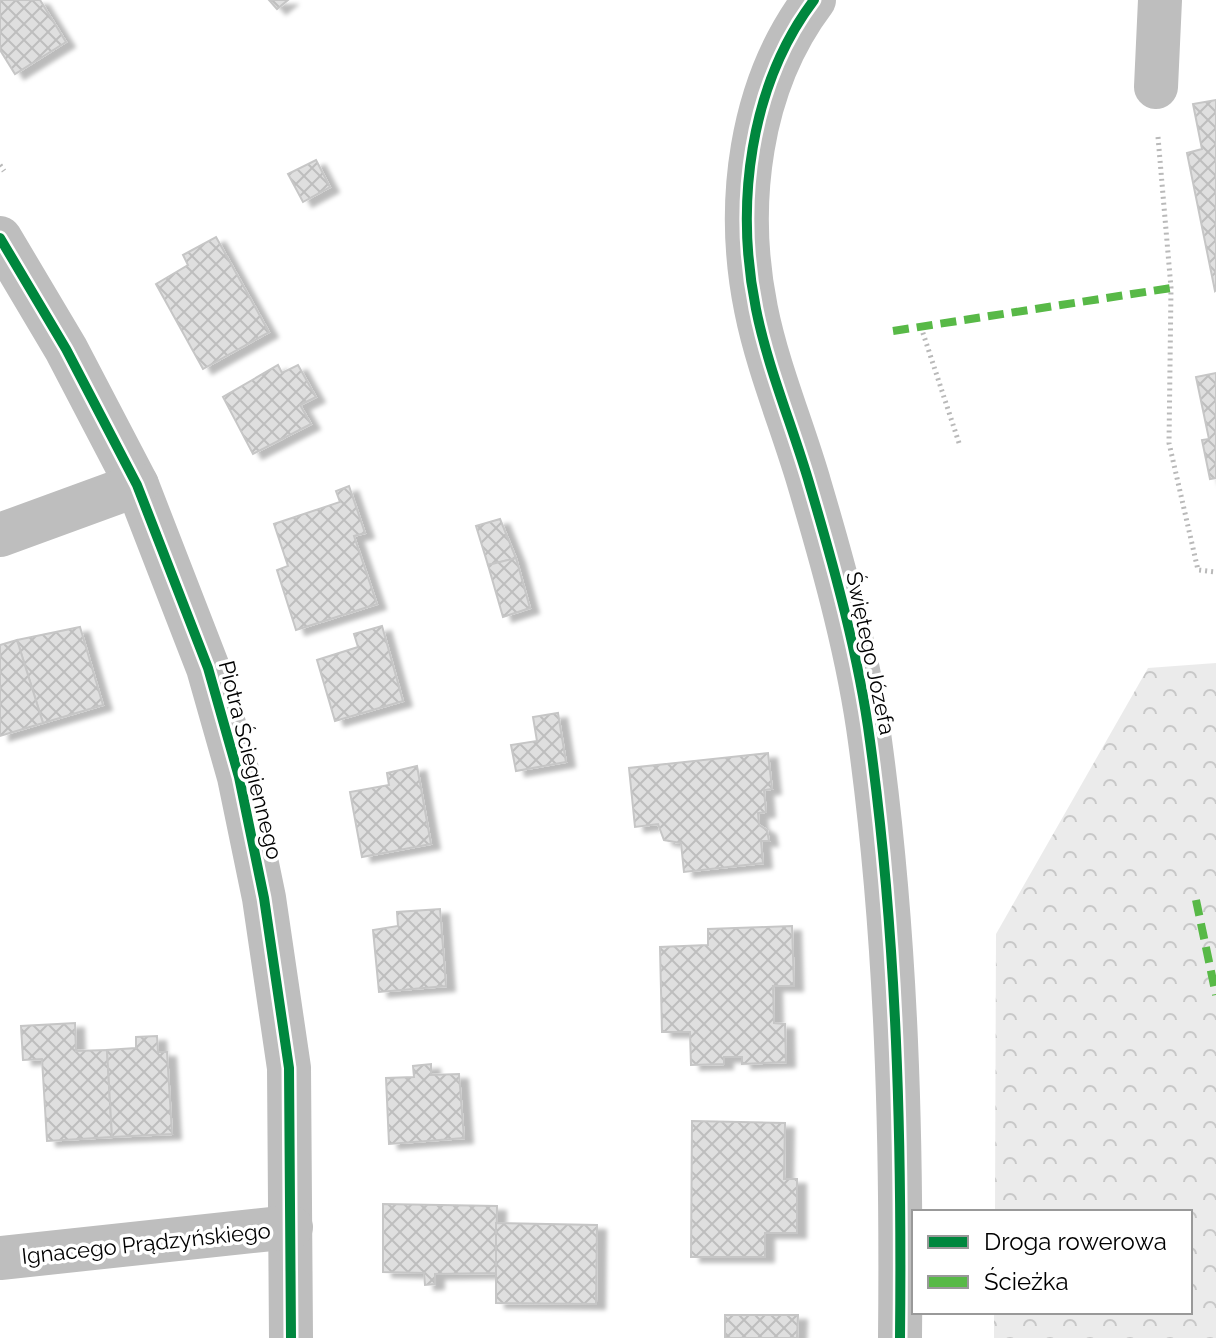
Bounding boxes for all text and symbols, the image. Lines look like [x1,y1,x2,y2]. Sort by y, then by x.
street label: Świętego Józefa [841,569,902,737]
street label: Piotra Ściegiennego [214,658,289,862]
legend [912,1210,1192,1314]
street label: Ignacego Prądzyńskiego [20,1217,272,1269]
text: Droga rowerowa [984,1227,1167,1256]
text: Ścieżka [984,1267,1068,1296]

